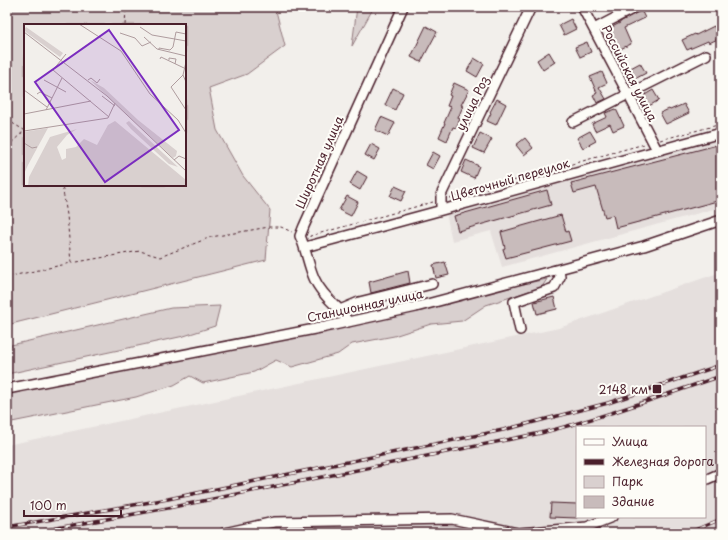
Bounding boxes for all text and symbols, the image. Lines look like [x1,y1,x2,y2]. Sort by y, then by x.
street label: Российская улица [598,22,662,125]
inset map [24,24,186,186]
street label: улица Роз [451,73,493,133]
street label: Широтная улица [290,112,348,211]
street label: Цветочный переулок [448,153,572,205]
street label: Станционная улица [305,284,425,326]
place label: 2148 км [599,380,648,398]
marker: 2148 км [651,383,663,395]
legend [576,426,706,518]
text: Улица [612,432,648,450]
text: Железная дорога [612,452,715,470]
text: Парк [612,472,644,490]
scale bar [24,492,121,518]
text: Здание [612,492,654,510]
text: 100 m [30,496,67,514]

